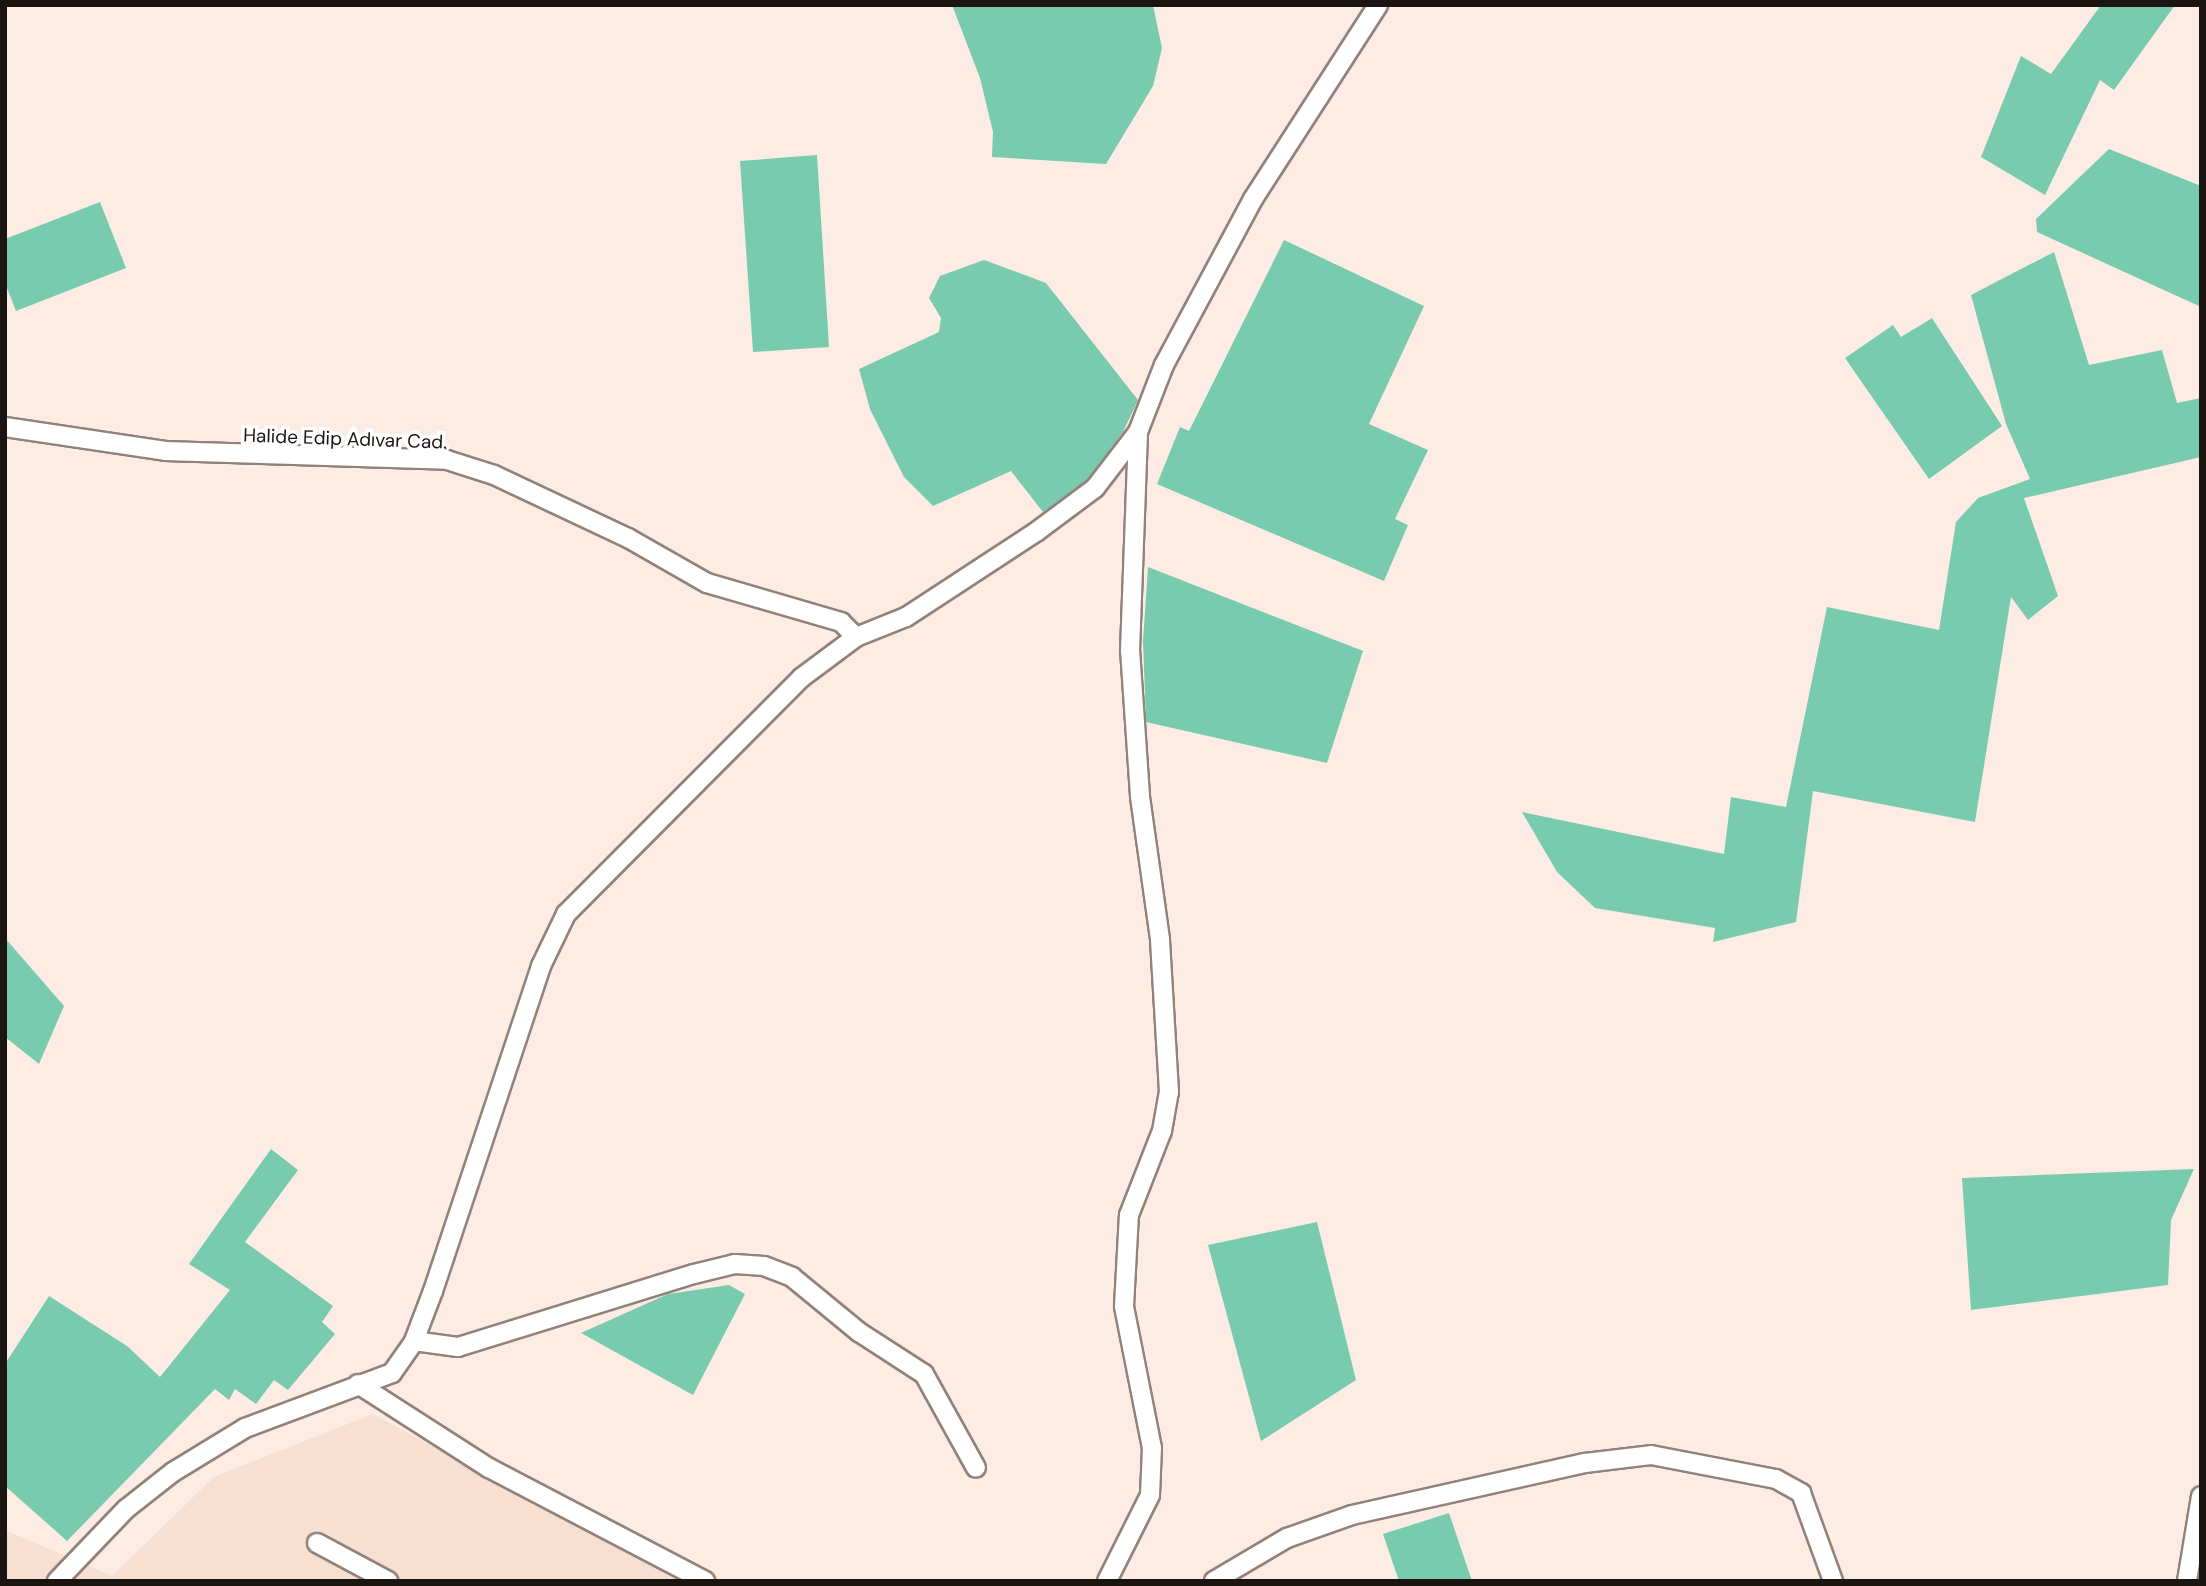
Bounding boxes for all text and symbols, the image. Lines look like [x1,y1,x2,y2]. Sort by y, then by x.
street label: Halide Edip Adıvar Cad. [243,424,447,454]

